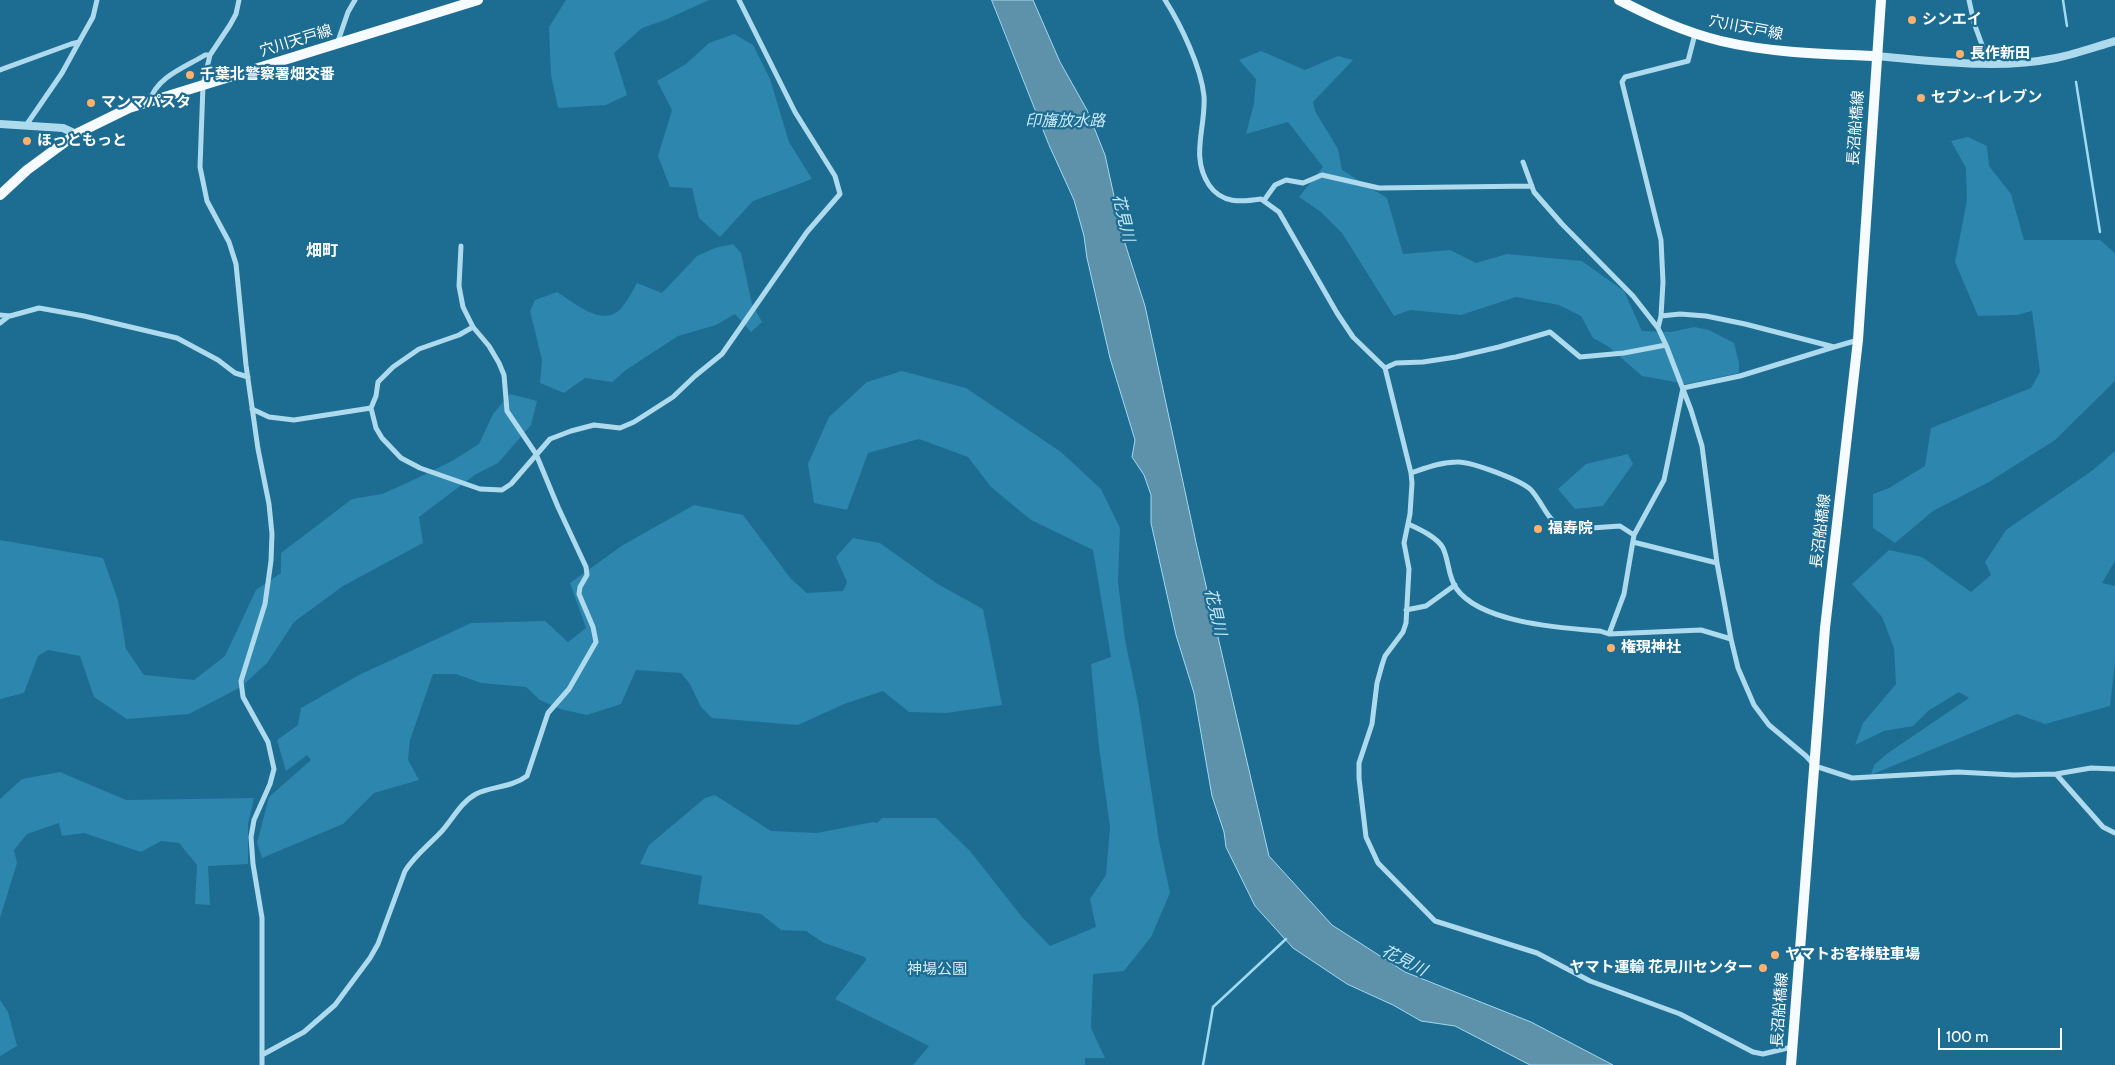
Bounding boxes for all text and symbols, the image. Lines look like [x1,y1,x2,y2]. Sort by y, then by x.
place label: シンエイ [1922,11,1982,29]
street label: 穴川天戸線 [1707,12,1785,44]
marker: シンエイ [1906,14,1918,26]
street label: 穴川天戸線 [258,21,334,61]
place label: 長作新田 [1970,45,2030,63]
marker: 長作新田 [1954,48,1966,60]
place label: 千葉北警察署畑交番 [200,66,335,84]
marker: 千葉北警察署畑交番 [184,69,196,81]
place label: セブン-イレブン [1931,89,2042,107]
street label: 長沼船橋線 [1844,90,1868,166]
marker: セブン-イレブン [1915,92,1927,104]
place label: マンマパスタ [101,94,191,112]
marker: マンマパスタ [85,97,97,109]
water label: 印旛放水路 [1025,111,1105,131]
place label: ほっともっと [37,132,127,150]
marker: ほっともっと [21,135,33,147]
water label: 花見川 [1108,192,1138,244]
district label: 畑町 [306,241,338,261]
street label: 長沼船橋線 [1807,493,1835,569]
place label: 福寿院 [1548,520,1593,538]
marker: 福寿院 [1532,523,1544,535]
water label: 花見川 [1200,586,1230,638]
place label: 権現神社 [1621,639,1681,657]
marker: 権現神社 [1605,642,1617,654]
water label: 花見川 [1378,942,1430,980]
place label: ヤマトお客様駐車場 [1785,946,1920,964]
marker: ヤマトお客様駐車場 [1769,949,1781,961]
place label: ヤマト運輸 花見川センター [1570,959,1753,977]
park label: 神場公園 [907,961,967,979]
marker: ヤマト運輸 花見川センター [1757,962,1769,974]
street label: 長沼船橋線 [1768,972,1792,1048]
scale bar [1940,1018,2064,1050]
text: 100 m [1946,1028,1988,1046]

